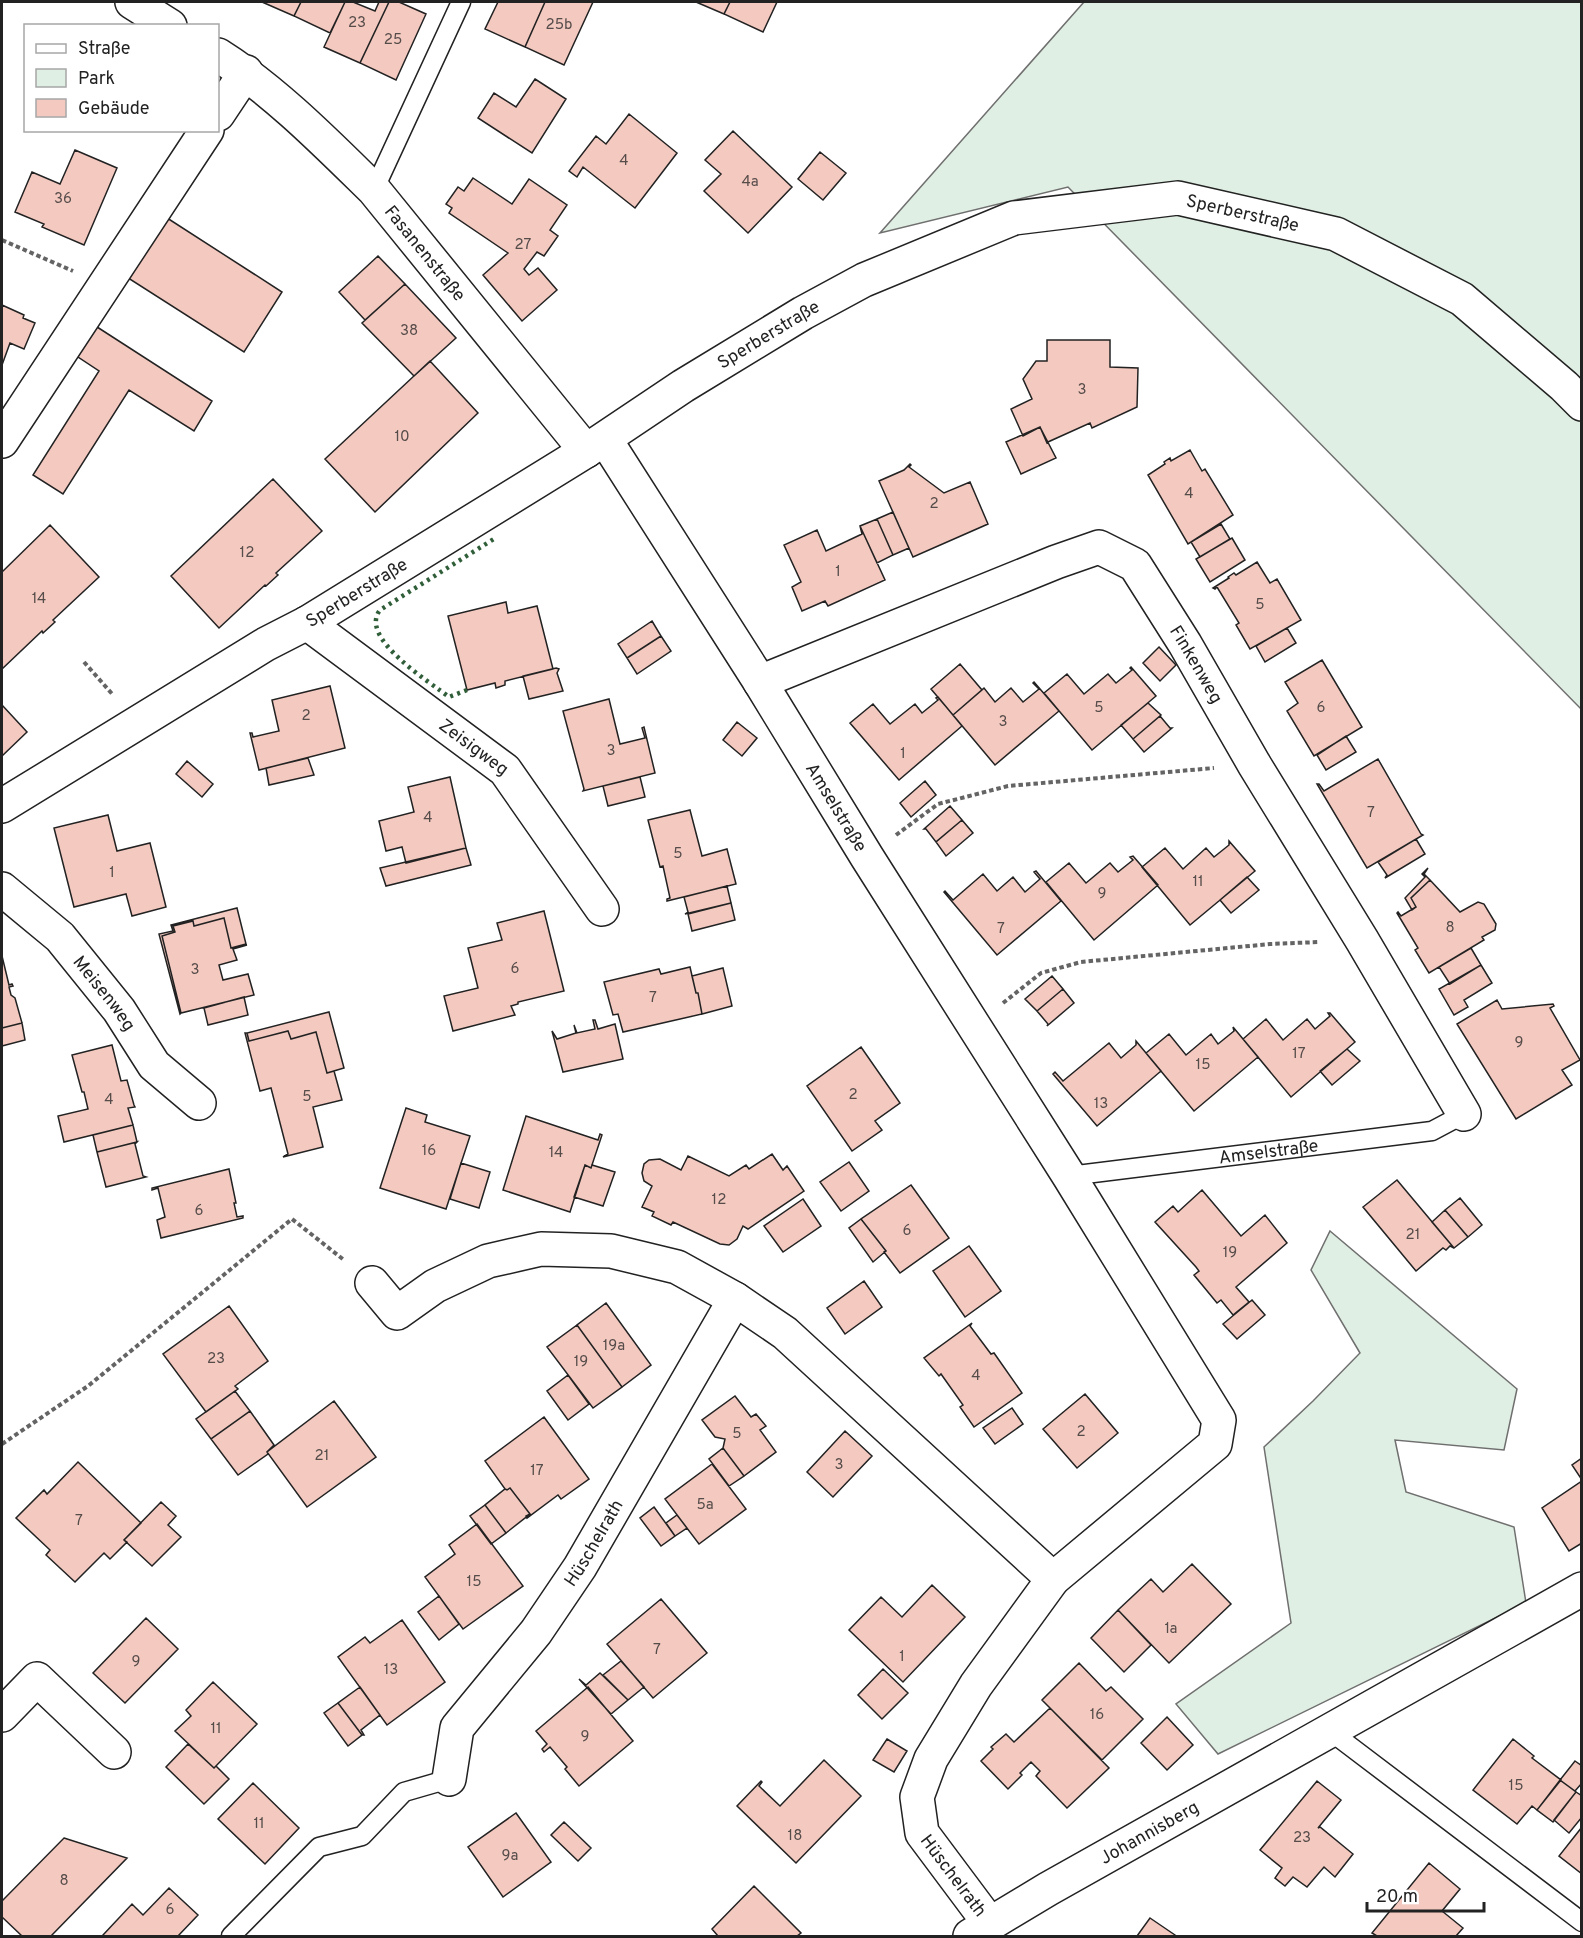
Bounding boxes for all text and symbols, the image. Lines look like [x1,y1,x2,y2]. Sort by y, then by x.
house number: 23 [348,14,366,33]
house number: 25b [546,16,572,35]
legend [24,24,219,132]
house number: 25 [384,31,402,50]
text: Straße [78,38,130,61]
text: Park [78,68,115,91]
text: Gebäude [78,98,150,121]
house number: 4 [619,152,629,171]
house number: 4a [741,173,759,192]
house number: 36 [54,190,72,209]
street label: Sperberstraße [1184,190,1301,238]
street label: Fasanenstraße [378,202,470,307]
house number: 27 [515,236,532,255]
street label: Sperberstraße [714,296,824,375]
house number: 38 [400,322,418,341]
house number: 3 [1077,381,1087,400]
house number: 10 [394,428,410,447]
house number: 4 [1184,485,1194,504]
house number: 2 [929,495,939,514]
house number: 12 [240,544,254,563]
street label: Sperberstraße [302,554,412,634]
house number: 1 [835,563,841,582]
house number: 14 [32,590,46,609]
house number: 5 [1255,596,1265,615]
street label: Finkenweg [1163,622,1227,708]
house number: 5 [1094,699,1104,718]
house number: 6 [1317,699,1326,718]
house number: 2 [301,707,311,726]
house number: 3 [998,713,1008,732]
street label: Zeisigweg [433,715,513,782]
house number: 3 [606,742,616,761]
house number: 1 [900,745,906,764]
street label: Amselstraße [799,759,871,857]
house number: 7 [1367,804,1375,823]
house number: 4 [423,809,433,828]
house number: 5 [673,845,683,864]
house number: 1 [109,864,115,883]
house number: 11 [1192,873,1204,892]
house number: 9 [1098,885,1106,904]
house number: 8 [1445,919,1455,938]
house number: 7 [997,920,1005,939]
street label: Meisenweg [67,952,140,1036]
house number: 6 [511,960,520,979]
house number: 3 [190,961,200,980]
house number: 7 [649,989,657,1008]
house number: 9 [1515,1034,1523,1053]
house number: 17 [1292,1045,1306,1064]
house number: 15 [1196,1056,1210,1075]
house number: 2 [848,1086,858,1105]
house number: 5 [302,1088,312,1107]
house number: 4 [104,1091,114,1110]
house number: 13 [1094,1095,1108,1114]
street label: Amselstraße [1217,1135,1320,1170]
house number: 16 [422,1142,436,1161]
house number: 14 [549,1144,563,1163]
house number: 12 [712,1191,726,1210]
house number: 6 [195,1202,204,1221]
house number: 6 [903,1222,912,1241]
house number: 21 [1406,1226,1420,1245]
house number: 19 [1223,1244,1237,1263]
house number: 19a [603,1337,625,1356]
house number: 23 [207,1350,225,1369]
house number: 19 [574,1353,588,1372]
house number: 4 [971,1367,981,1386]
house number: 2 [1076,1423,1086,1442]
house number: 5 [732,1425,742,1444]
house number: 21 [315,1447,329,1466]
house number: 3 [834,1456,844,1475]
house number: 17 [530,1462,544,1481]
street label: Hüschelrath [560,1496,629,1592]
house number: 5a [696,1496,714,1515]
house number: 7 [75,1512,83,1531]
house number: 15 [467,1573,481,1592]
house number: 1a [1164,1620,1178,1639]
house number: 7 [653,1641,661,1660]
house number: 1 [899,1648,905,1667]
house number: 9 [132,1653,140,1672]
house number: 13 [384,1661,398,1680]
house number: 16 [1090,1706,1104,1725]
house number: 11 [210,1720,222,1739]
house number: 9 [581,1728,589,1747]
house number: 15 [1509,1777,1523,1796]
street label: Johannisberg [1096,1796,1204,1871]
house number: 11 [253,1815,265,1834]
house number: 18 [788,1827,802,1846]
house number: 23 [1293,1829,1311,1848]
street label: Hüschelrath [914,1830,991,1922]
house number: 9a [502,1847,518,1866]
house number: 8 [59,1872,69,1891]
scale bar [1367,1875,1484,1913]
text: 20 m [1376,1886,1418,1909]
house number: 6 [166,1901,175,1920]

